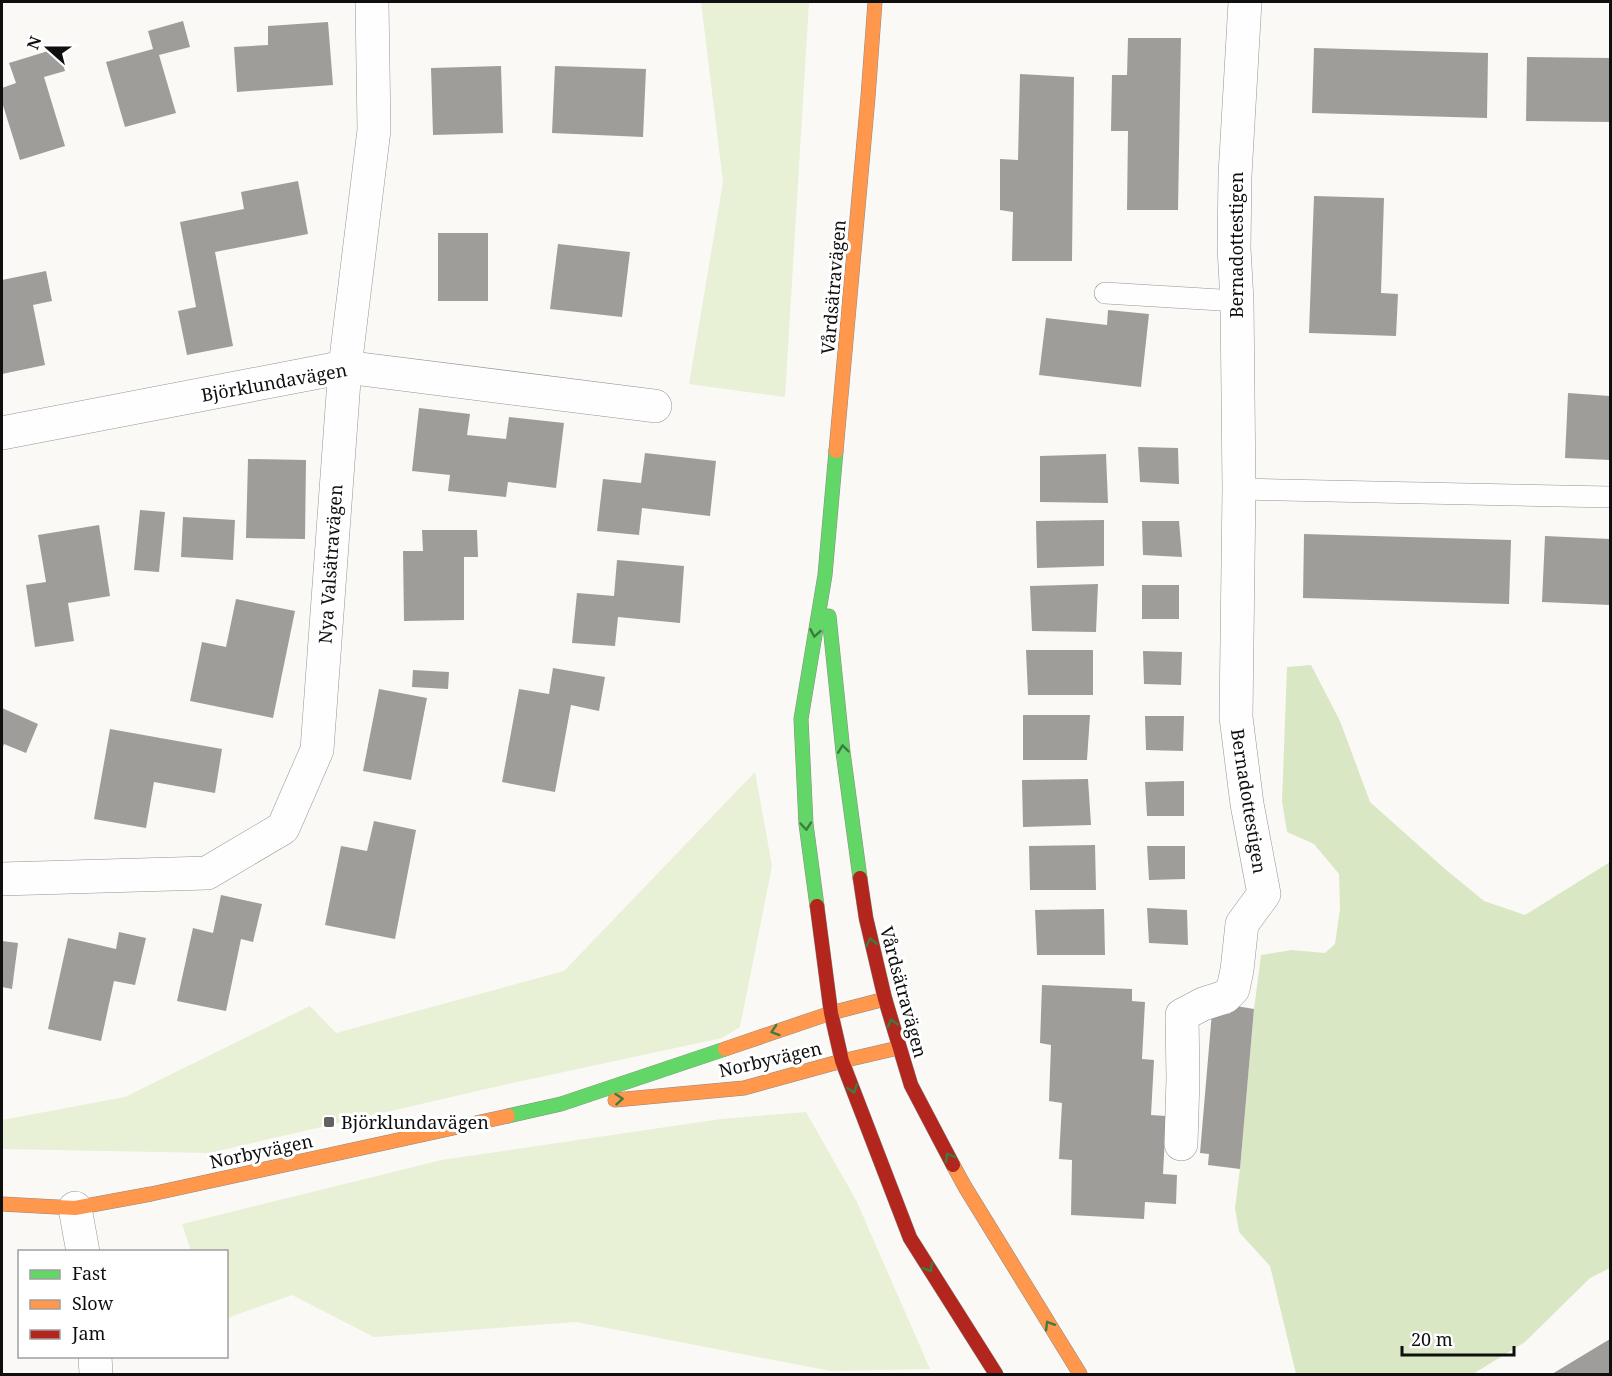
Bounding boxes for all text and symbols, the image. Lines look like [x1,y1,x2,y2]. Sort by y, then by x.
north arrow [18,18,78,78]
text: N [21,32,47,52]
street label: Bernadottestigen [1224,171,1248,318]
street label: Vårdsätravägen [815,218,851,355]
street label: Björklundavägen [199,357,349,407]
street label: Nya Valsätravägen [312,483,348,645]
one-way arrow [810,628,822,637]
street label: Bernadottestigen [1226,727,1272,876]
one-way arrow [837,745,850,754]
one-way arrow [799,822,812,831]
street label: Vårdsätravägen [875,924,933,1061]
one-way arrow [866,937,879,947]
one-way arrow [886,1018,899,1028]
one-way arrow [770,1024,781,1037]
street label: Norbyvägen [716,1035,824,1082]
one-way arrow [846,1083,859,1094]
one-way arrow [615,1093,624,1106]
place label: Björklundavägen [341,1110,489,1134]
marker: Björklundavägen [322,1115,336,1129]
street label: Norbyvägen [207,1128,315,1174]
one-way arrow [945,1153,956,1163]
legend [18,1250,228,1358]
text: Fast [72,1261,107,1285]
one-way arrow [922,1262,934,1272]
text: Slow [72,1291,114,1315]
scale bar [1402,1319,1514,1357]
text: Jam [71,1321,106,1345]
one-way arrow [1045,1321,1057,1331]
text: 20 m [1411,1327,1453,1351]

